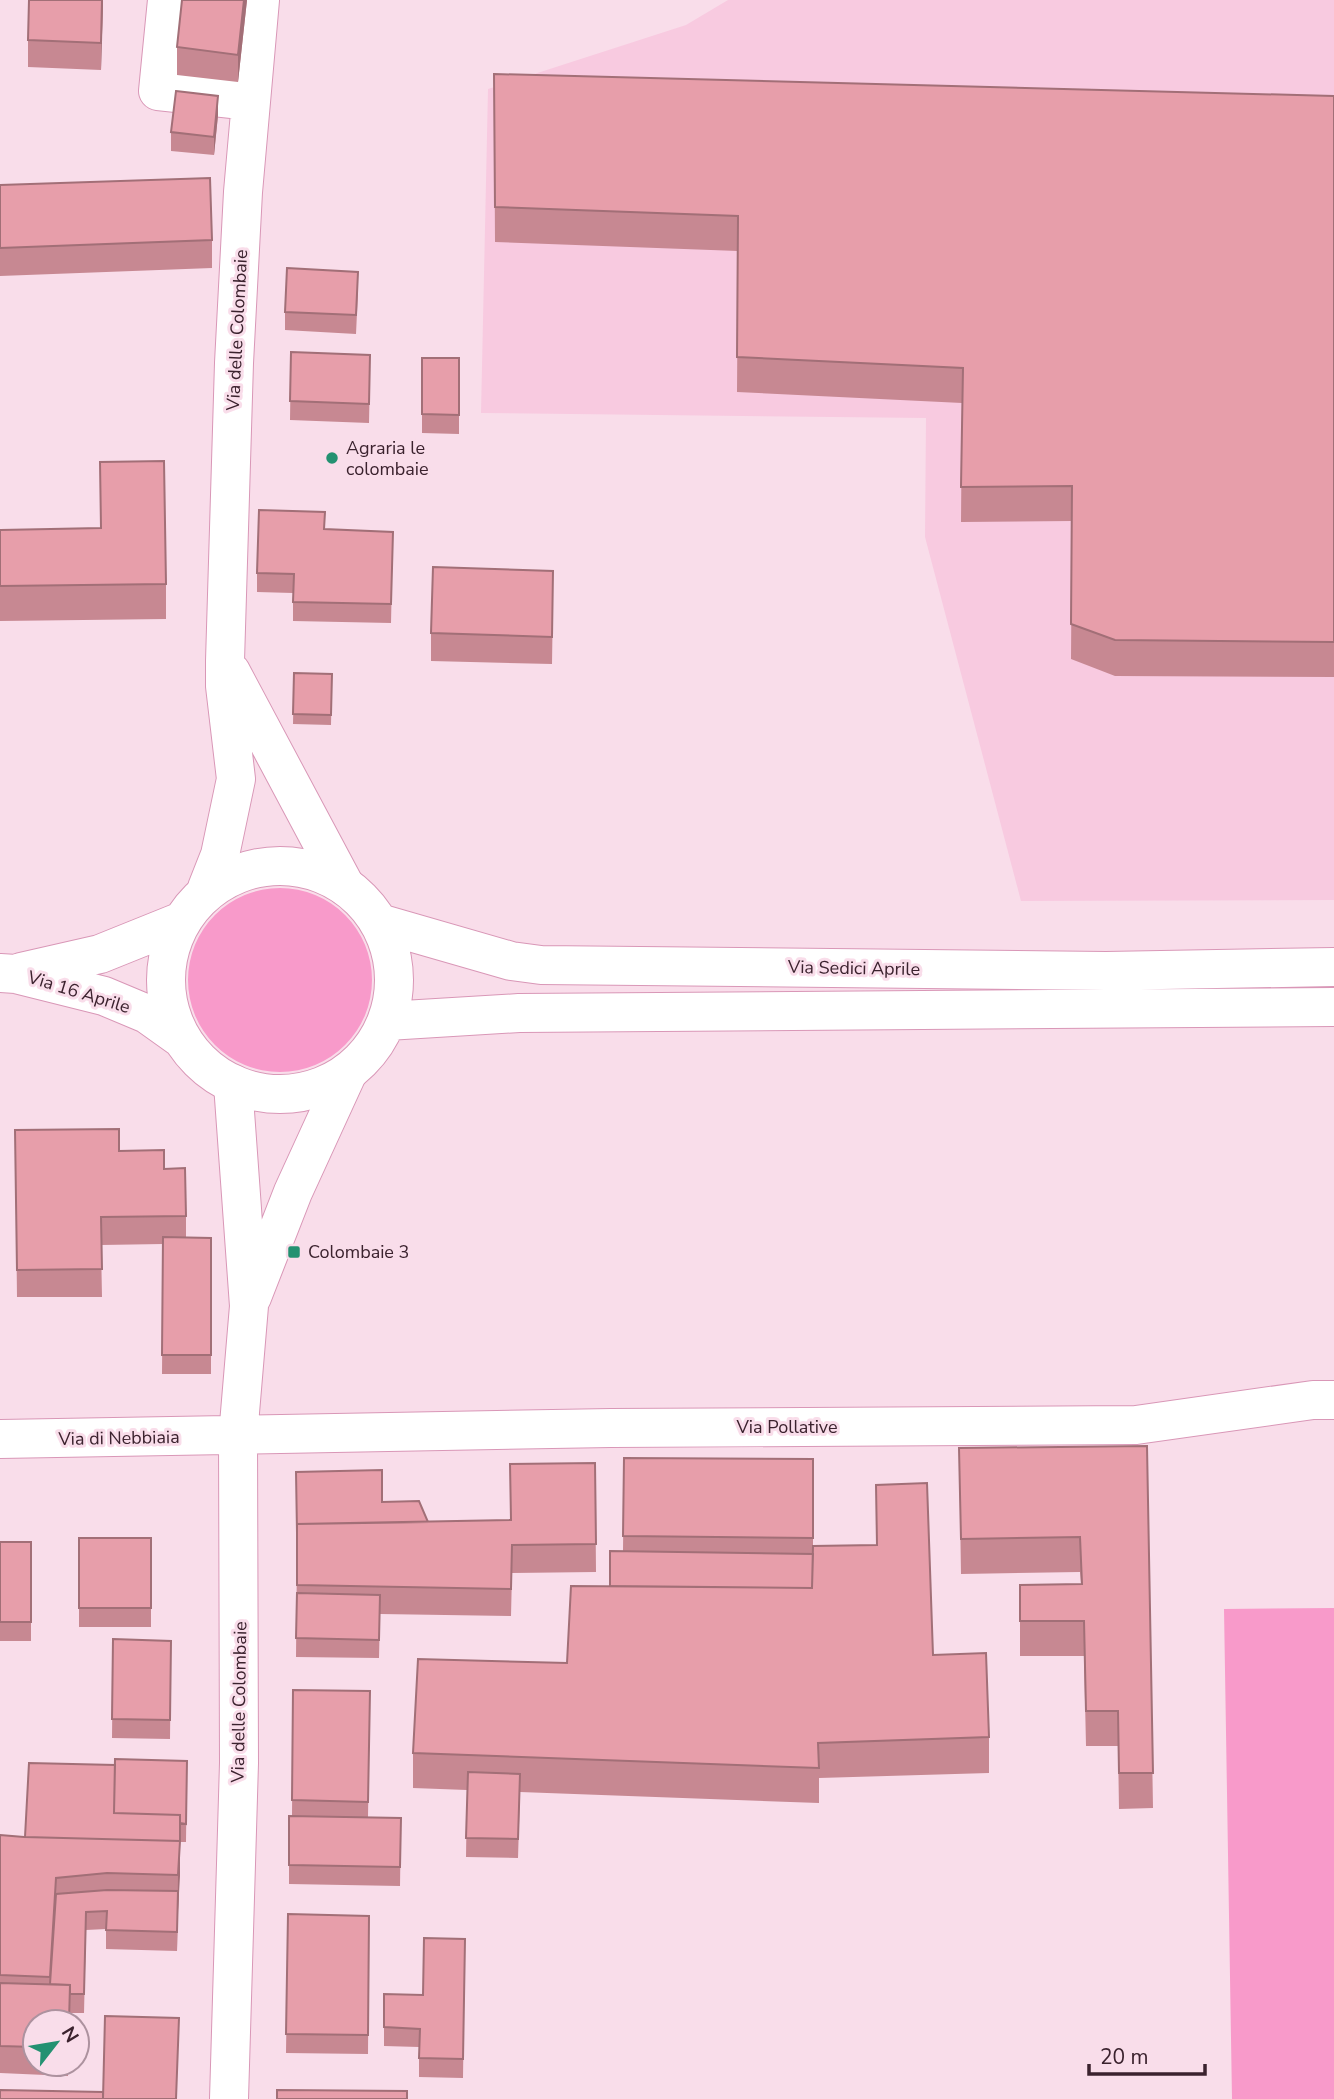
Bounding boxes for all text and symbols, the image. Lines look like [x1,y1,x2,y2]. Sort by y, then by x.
street label: Via delle Colombaie [221,249,253,412]
place label: Agraria le colombaie [346,436,429,481]
marker: Agraria le colombaie [324,450,340,466]
street label: Via Sedici Aprile [787,955,920,981]
street label: Via 16 Aprile [24,965,133,1019]
place label: Colombaie 3 [308,1240,409,1264]
marker: Colombaie 3 [286,1244,302,1260]
street label: Via Pollative [735,1415,838,1439]
street label: Via di Nebbiaia [57,1425,180,1451]
street label: Via delle Colombaie [226,1621,252,1784]
north arrow [21,2008,91,2078]
text: N [55,2022,85,2048]
scale bar [1089,2032,1204,2076]
text: 20 m [1100,2043,1149,2071]

